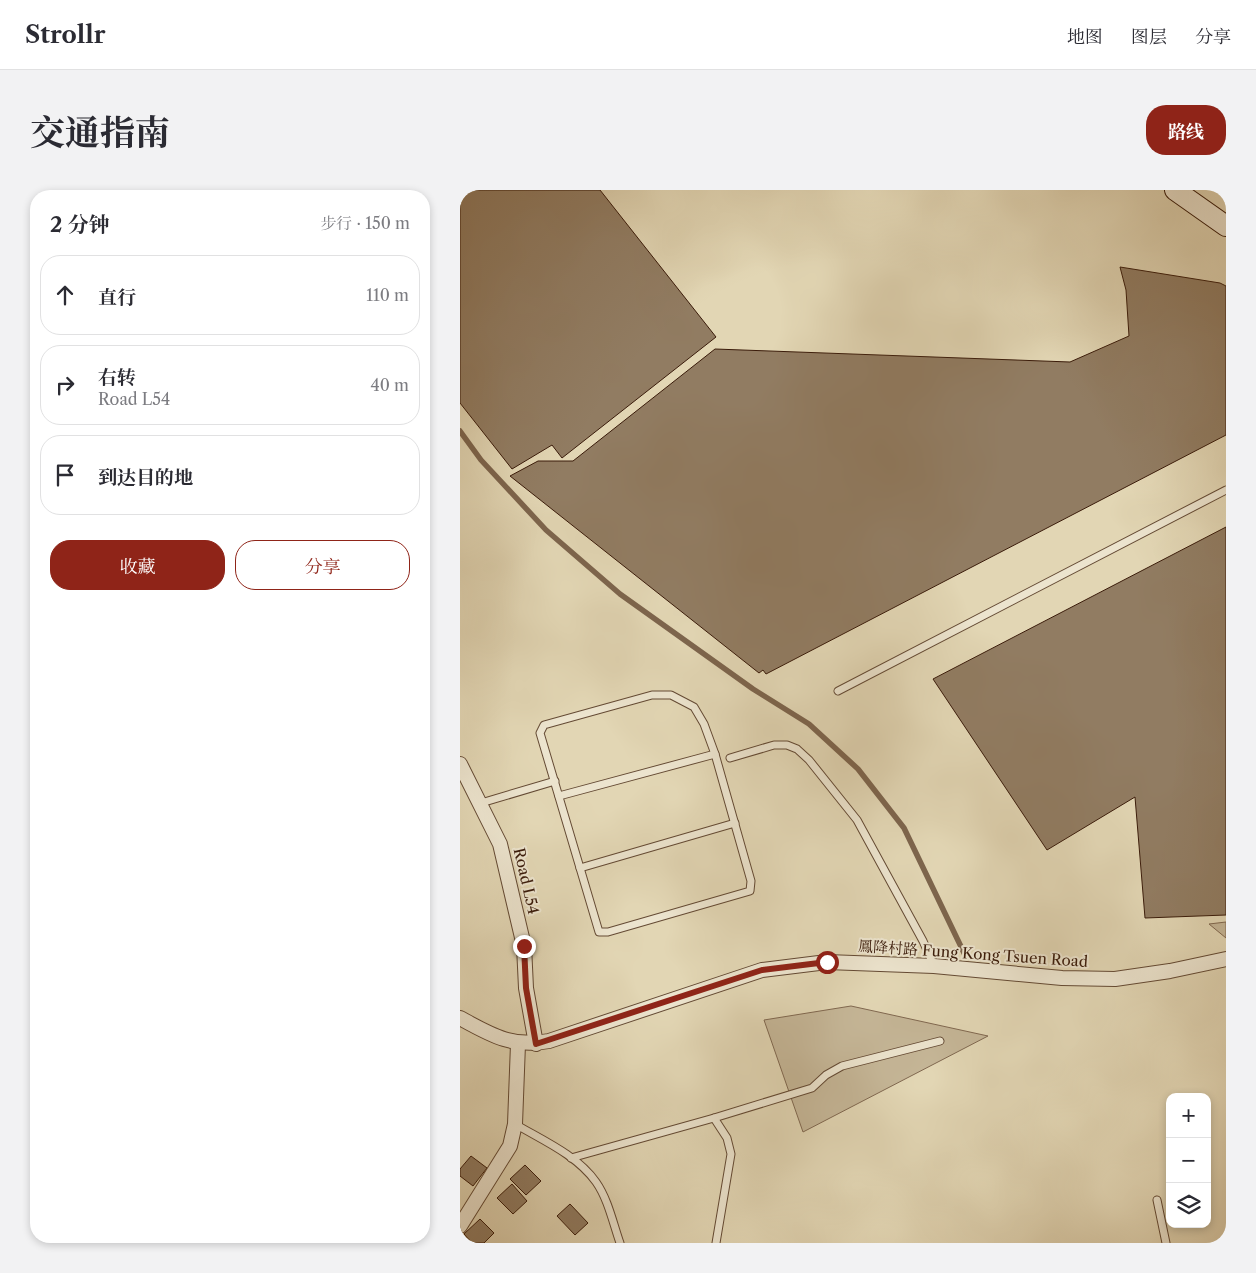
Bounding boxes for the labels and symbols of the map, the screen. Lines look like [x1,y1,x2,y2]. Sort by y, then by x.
street label: Road L54 [510,846,543,916]
route end [513,935,536,958]
street label: 鳳降村路 Fung Kong Tsuen Road [858,936,1089,971]
route start [816,951,839,974]

